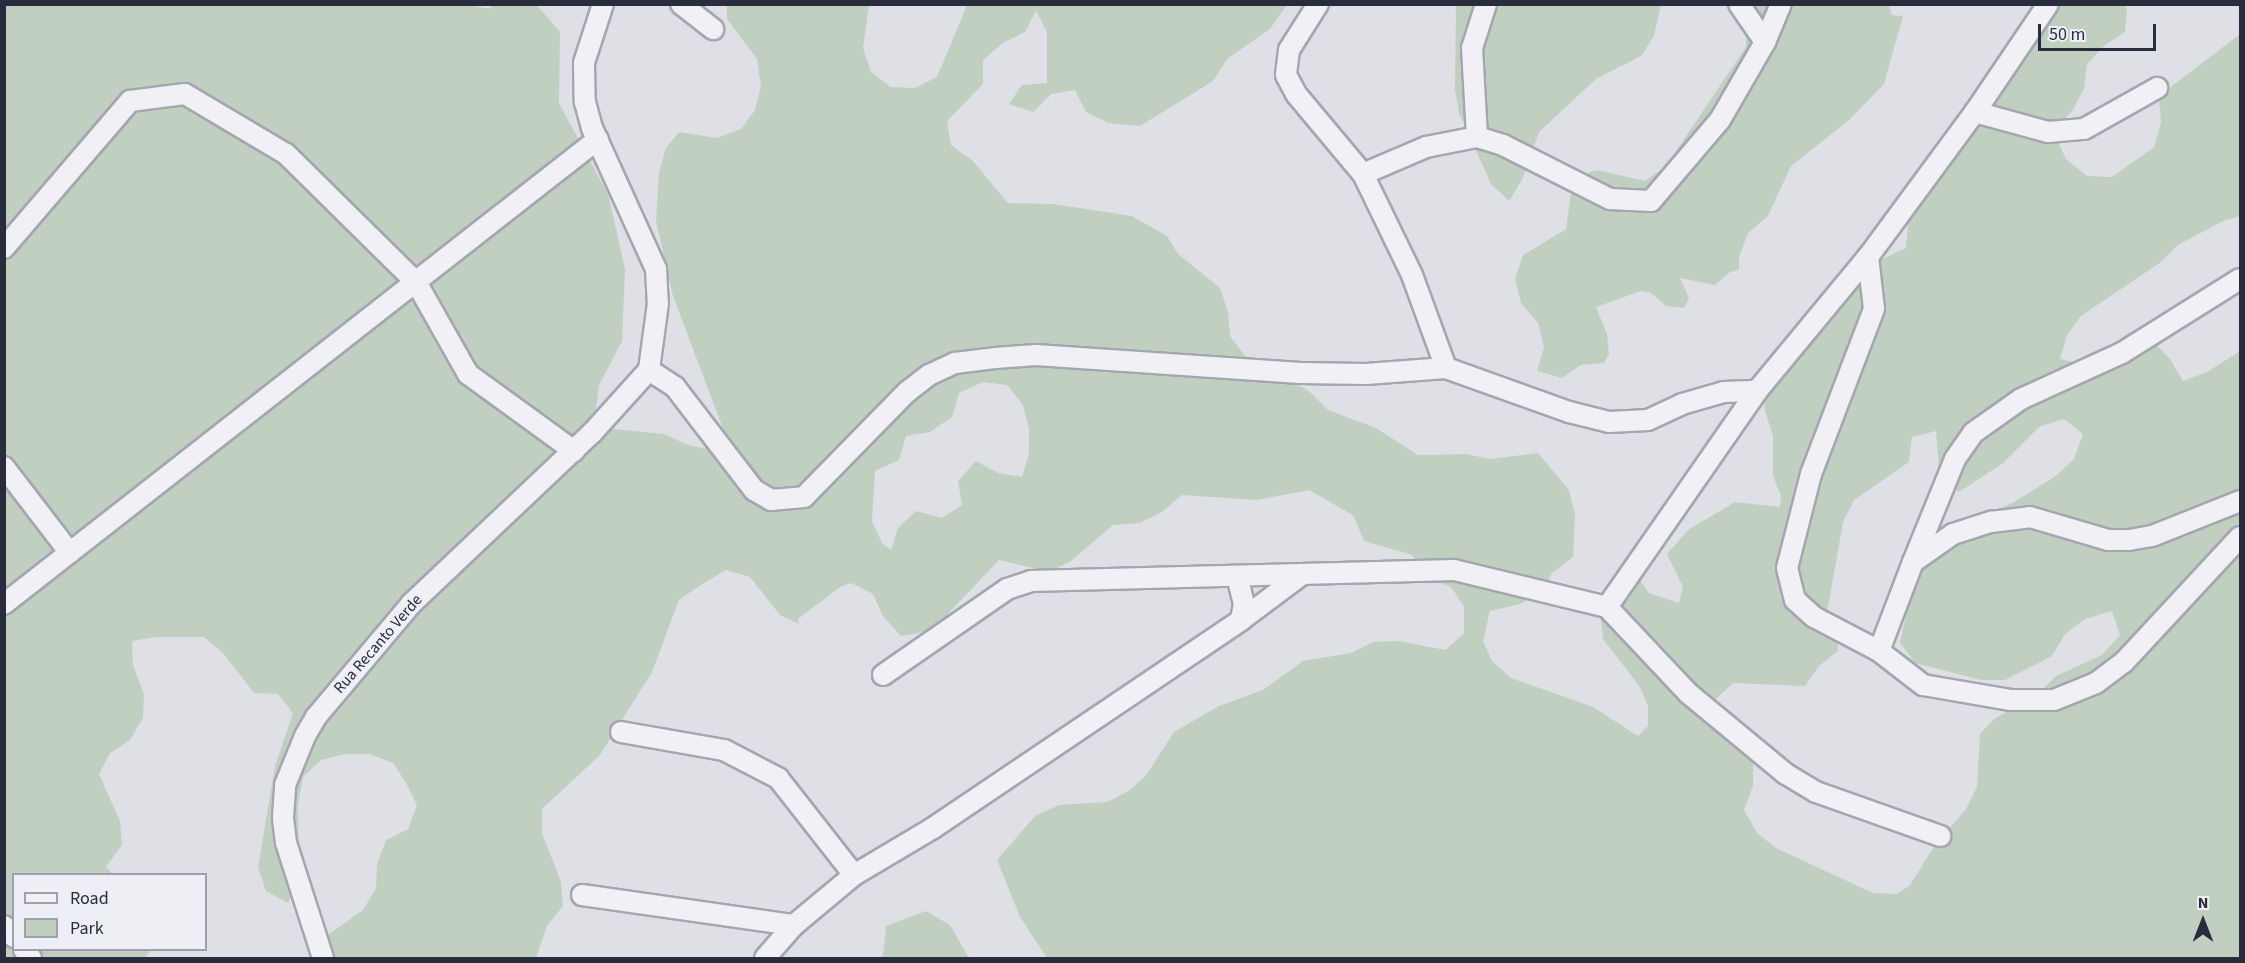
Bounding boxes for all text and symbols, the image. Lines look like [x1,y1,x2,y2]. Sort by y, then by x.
scale bar [2041,12,2160,50]
text: 50 m [2049,22,2085,47]
street label: Rua Recanto Verde [330,590,426,698]
legend [12,873,207,951]
text: Road [70,886,109,911]
north arrow [2173,891,2233,951]
text: N [2198,892,2208,914]
text: Park [70,916,104,941]

